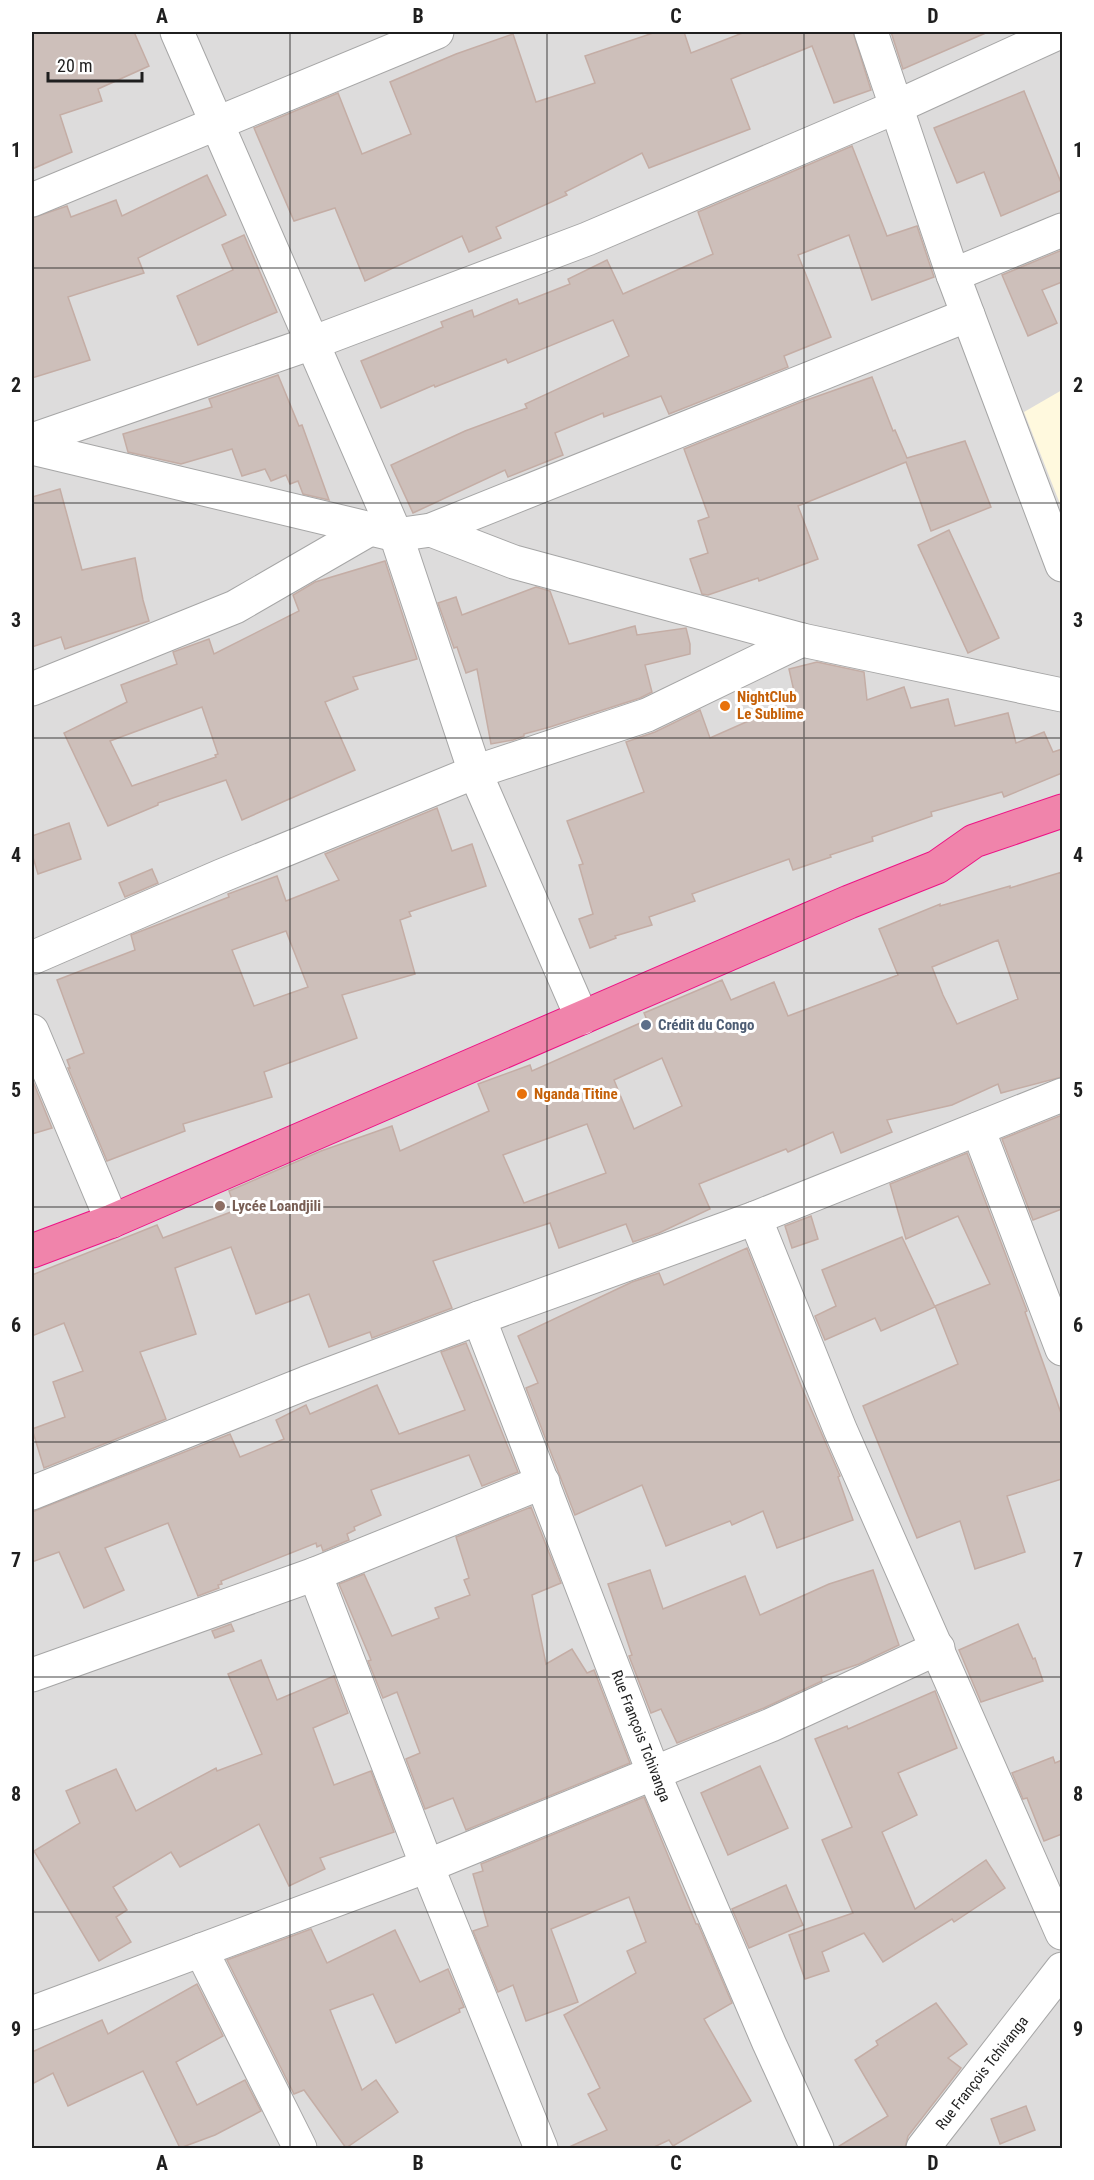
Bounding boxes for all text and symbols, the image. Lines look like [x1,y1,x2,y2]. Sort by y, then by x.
text: A [156,4,168,28]
text: B [412,4,424,28]
text: C [670,4,682,28]
text: D [927,4,939,28]
scale bar [48,45,142,83]
text: 20 m [57,55,92,76]
text: 1 [11,138,21,162]
text: 1 [1073,138,1083,162]
text: 2 [11,373,21,397]
text: 2 [1073,373,1083,397]
text: 3 [11,608,21,632]
text: 3 [1073,608,1083,632]
place label: NightClub Le Sublime [737,688,804,723]
marker: NightClub Le Sublime [718,699,732,713]
text: 4 [11,843,21,867]
text: 4 [1073,843,1083,867]
place label: Crédit du Congo [658,1016,755,1034]
marker: Crédit du Congo [639,1018,653,1032]
text: 5 [11,1078,21,1102]
text: 5 [1073,1078,1083,1102]
place label: Nganda Titine [534,1085,618,1103]
marker: Nganda Titine [515,1087,529,1101]
place label: Lycée Loandjili [232,1197,321,1215]
marker: Lycée Loandjili [213,1199,227,1213]
text: 6 [11,1313,21,1337]
text: 6 [1073,1313,1083,1337]
text: 7 [11,1548,21,1572]
text: 7 [1073,1548,1083,1572]
street label: Rue François Tchivanga [608,1668,674,1804]
text: 8 [11,1782,21,1806]
text: 8 [1073,1782,1083,1806]
street label: Rue François Tchivanga [932,2013,1032,2133]
text: 9 [11,2017,21,2041]
text: 9 [1073,2017,1083,2041]
text: A [156,2151,168,2175]
text: B [412,2151,424,2175]
text: C [670,2151,682,2175]
text: D [927,2151,939,2175]

